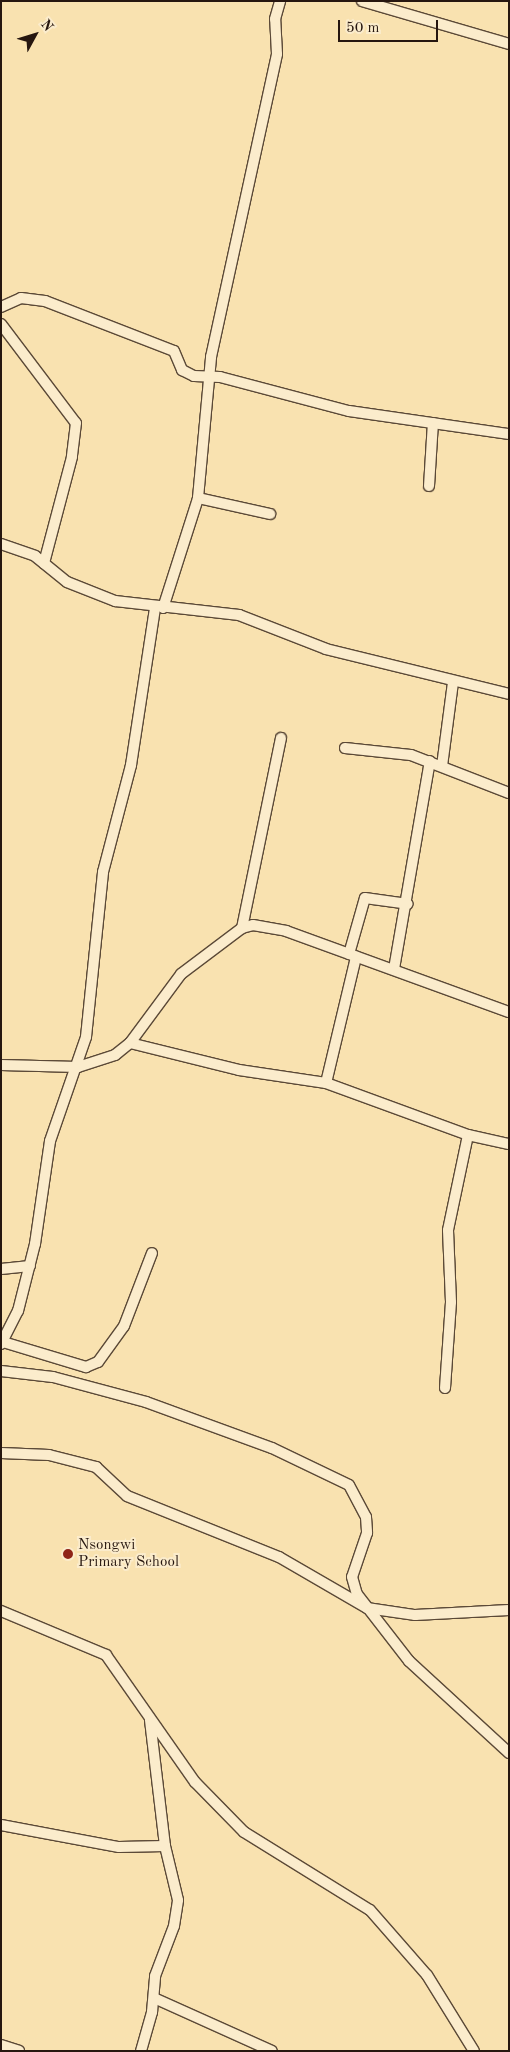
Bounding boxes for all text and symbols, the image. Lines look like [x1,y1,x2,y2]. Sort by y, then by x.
north arrow [10,10,60,60]
scale bar [340,10,440,42]
text: N [38,17,55,34]
text: 50 m [346,21,380,36]
place label: Nsongwi Primary School [78,1536,179,1571]
marker: Nsongwi Primary School [62,1548,74,1560]

